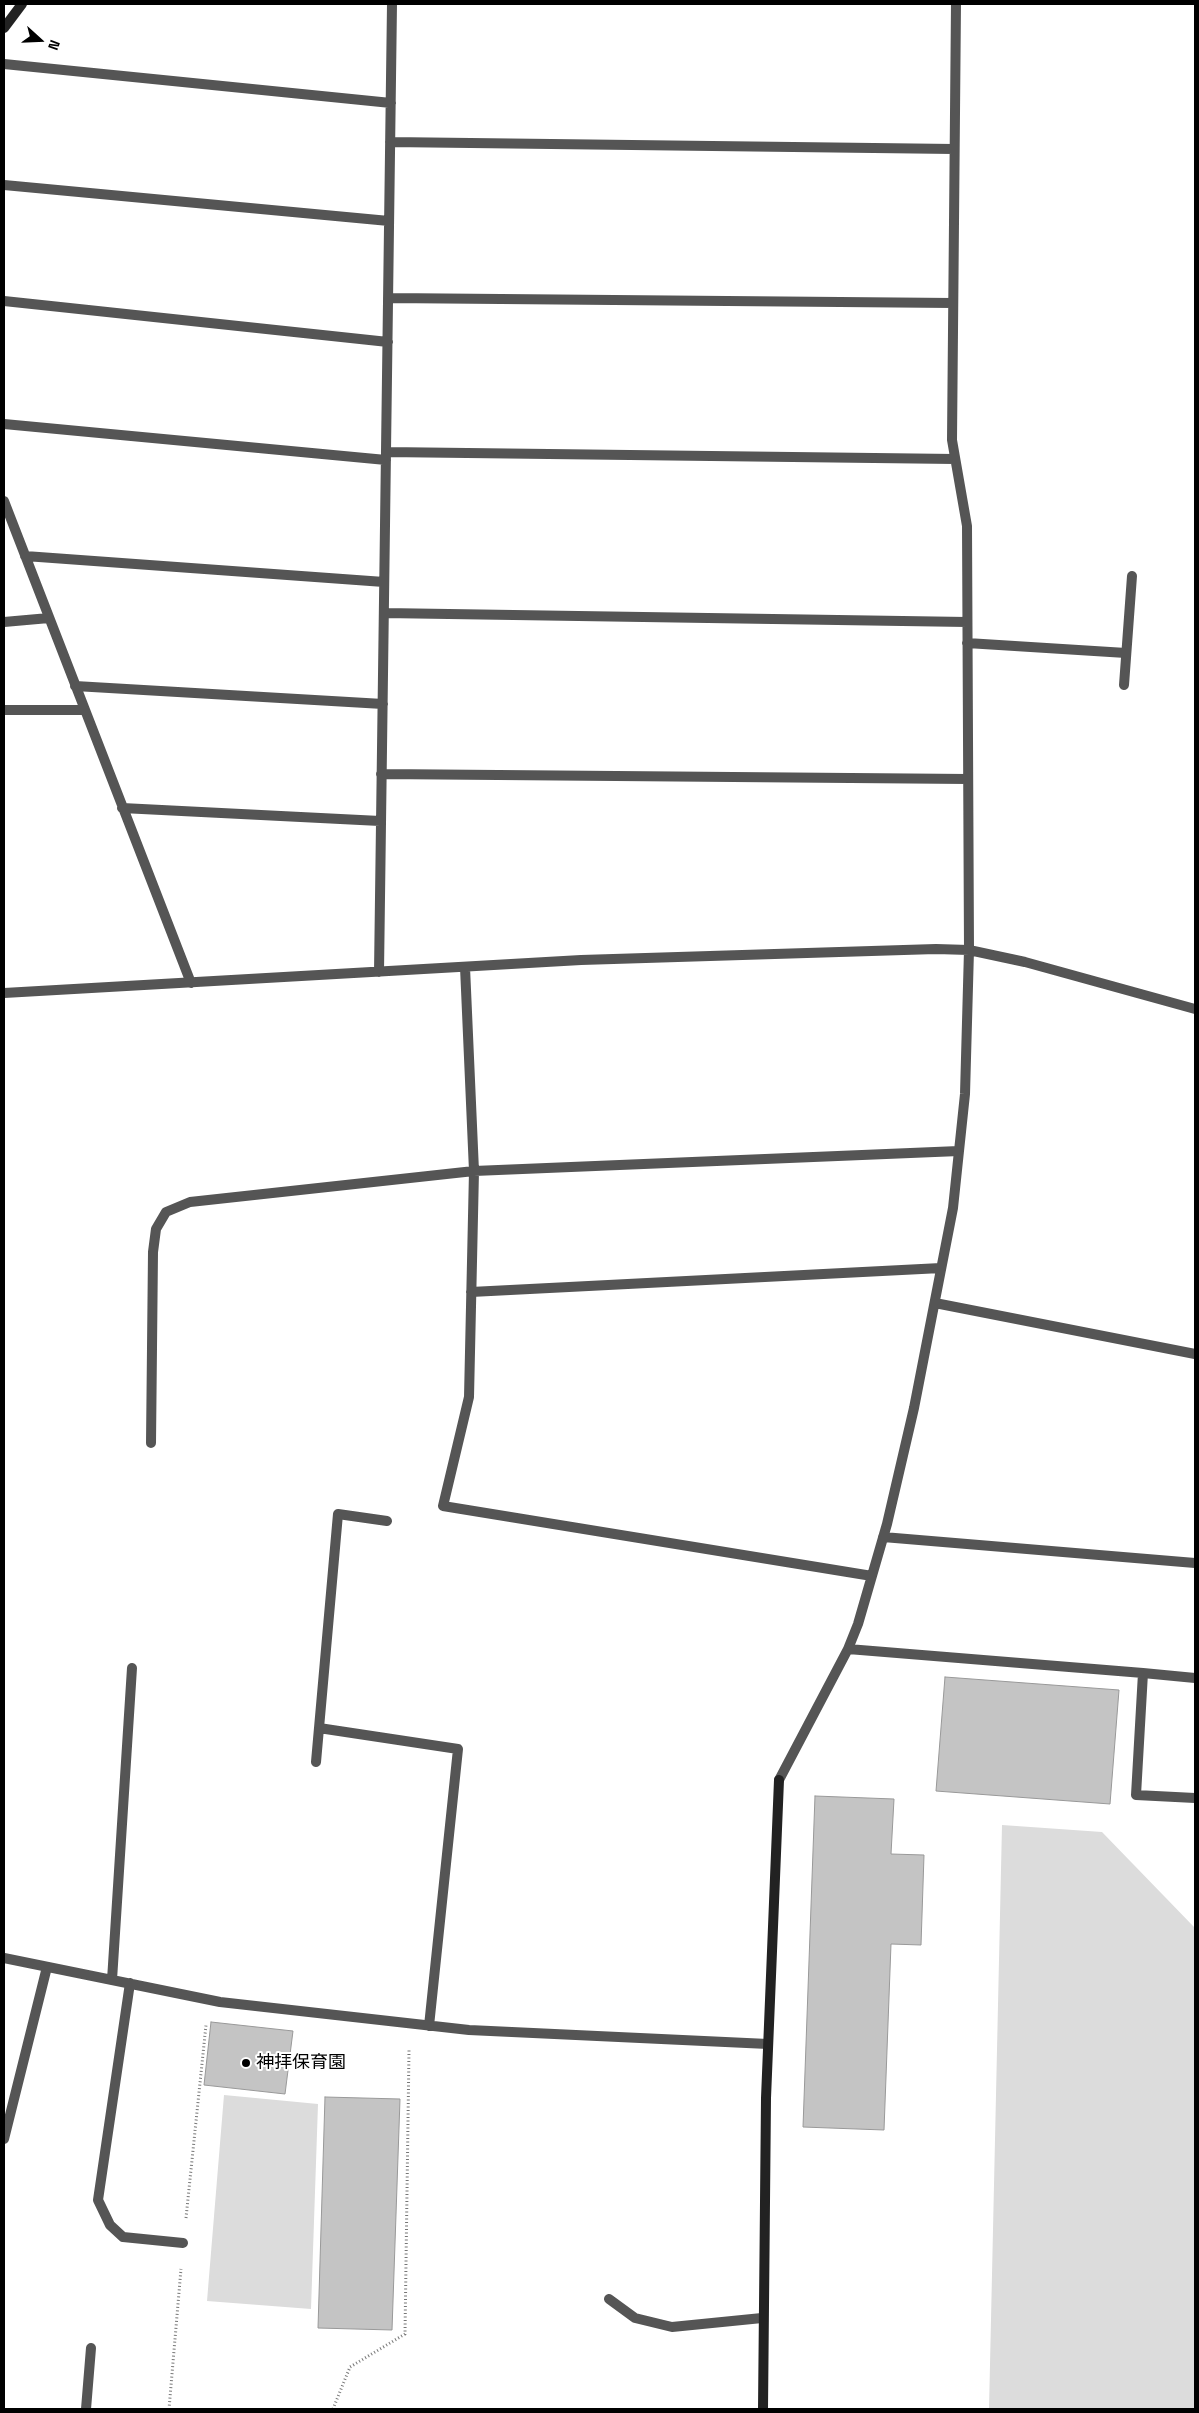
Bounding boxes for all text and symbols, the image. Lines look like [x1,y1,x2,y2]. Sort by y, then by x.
north arrow [15,15,65,65]
text: N [44,38,64,53]
place label: 神拝保育園 [256,2052,346,2074]
marker: 神拝保育園 [240,2057,252,2069]

